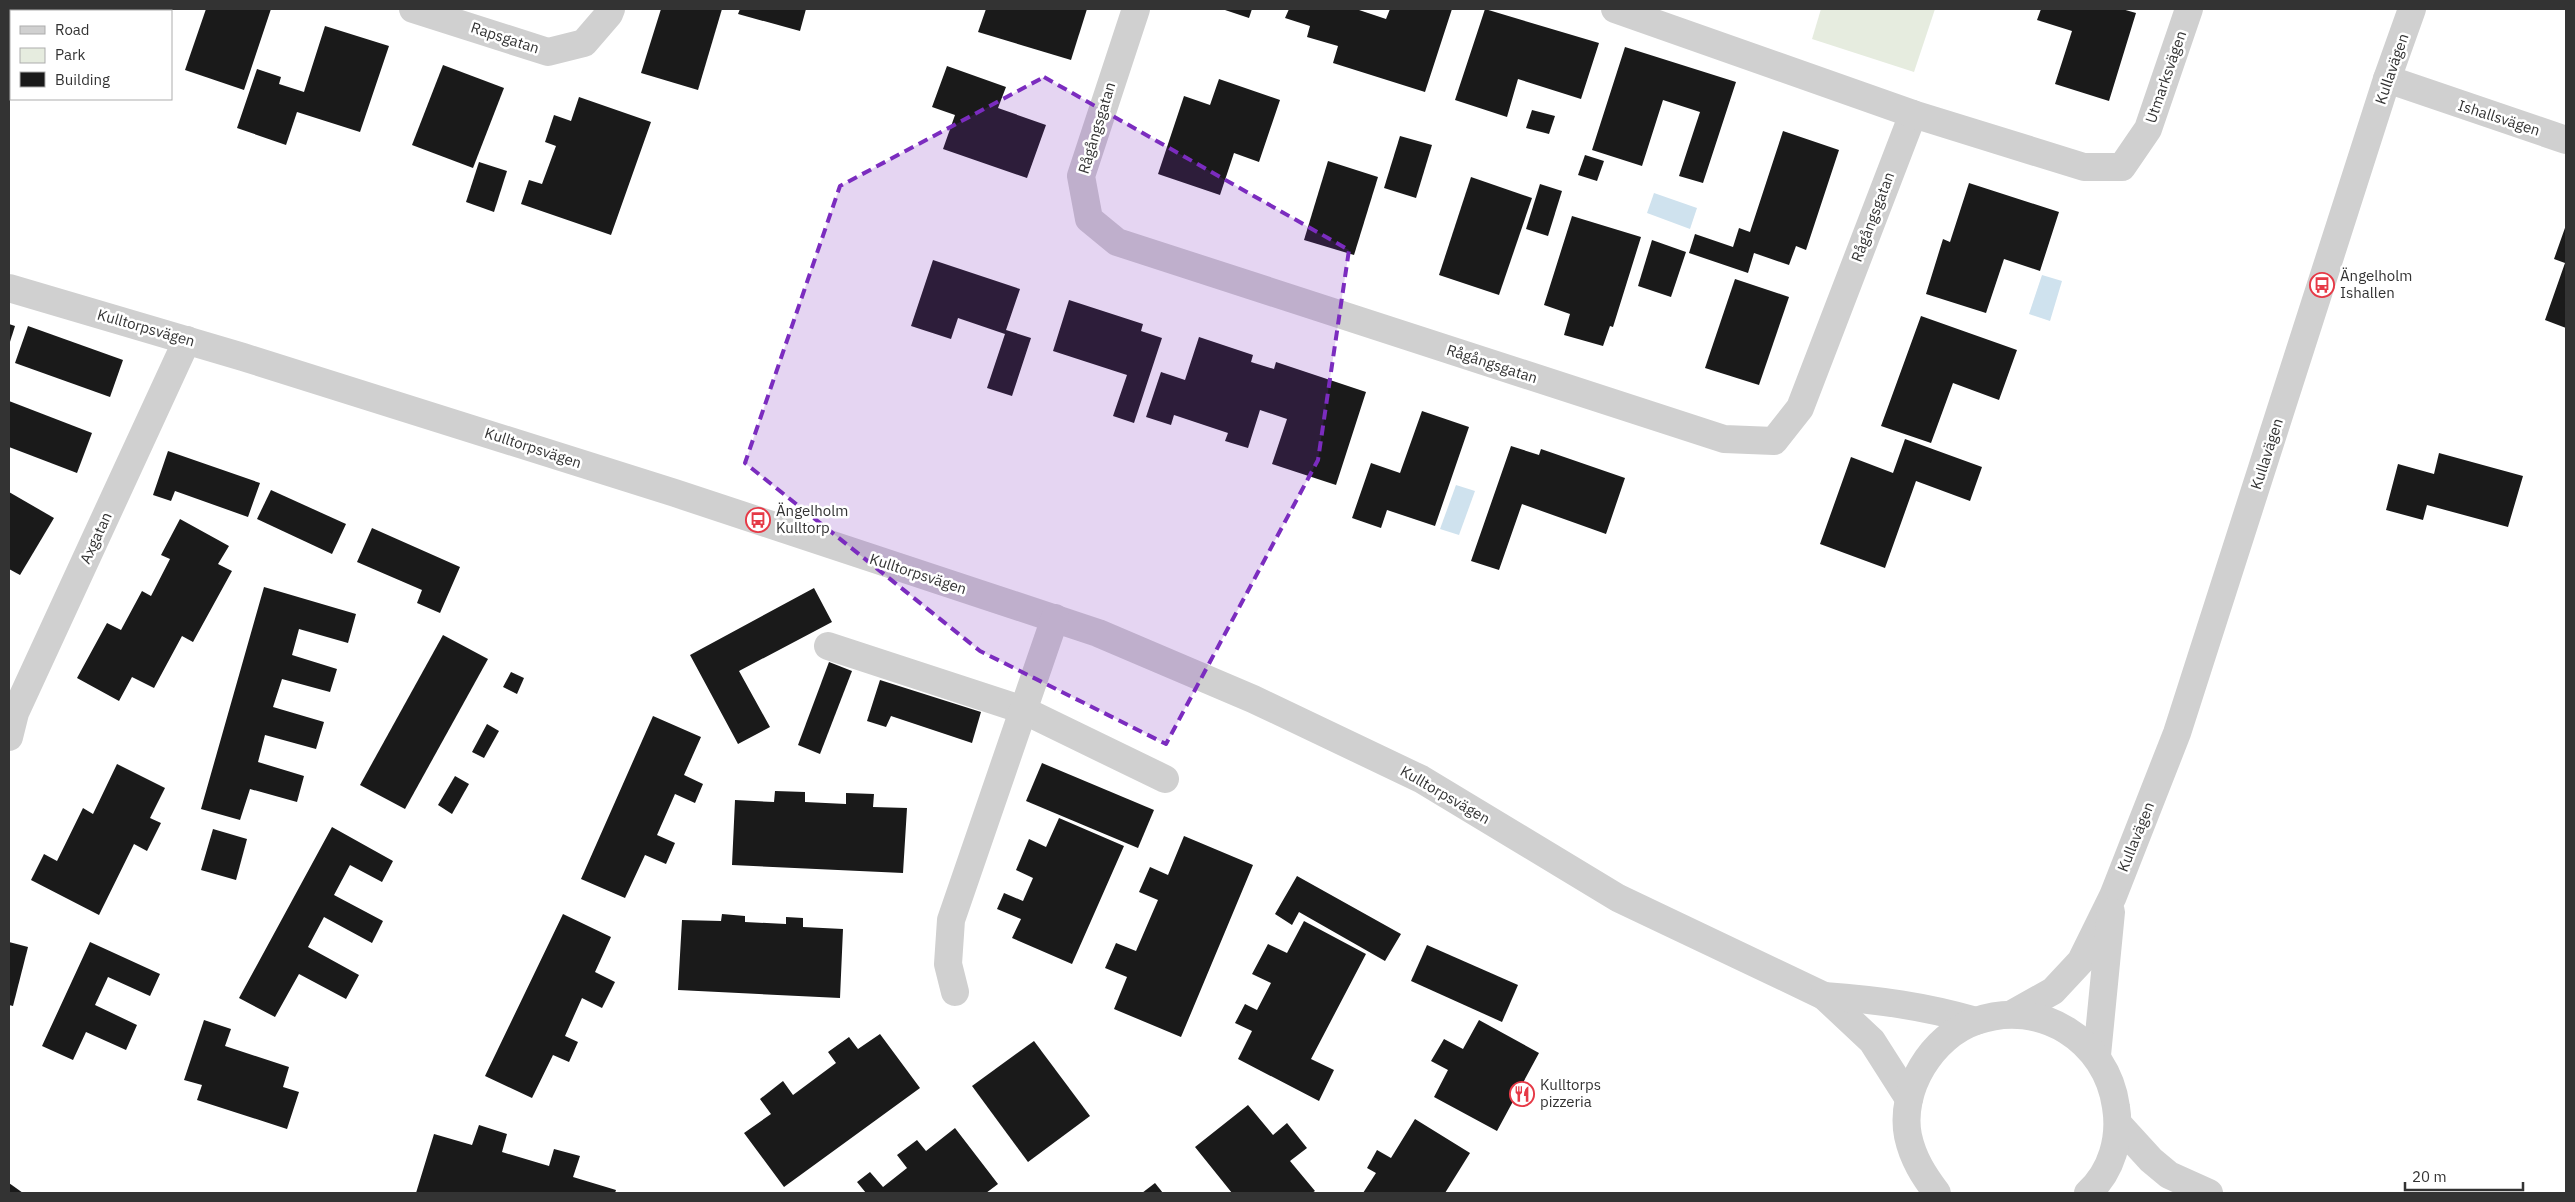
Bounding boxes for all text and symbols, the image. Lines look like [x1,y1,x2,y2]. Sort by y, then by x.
legend [10,10,172,100]
street label: Rapsgatan [468,18,542,58]
text: Road [55,20,90,39]
street label: Utmarksvägen [2141,28,2190,126]
street label: Kullavägen [2371,31,2413,107]
text: Park [55,45,85,64]
text: Building [55,70,110,89]
street label: Rågångsgatan [1074,80,1119,176]
street label: Ishallsvägen [2456,95,2542,140]
street label: Rågångsgatan [1847,169,1898,264]
place label: Ängelholm Ishallen [2340,266,2412,302]
bus stop icon: Ängelholm Ishallen [2309,272,2335,298]
street label: Kulltorpsvägen [95,305,197,351]
street label: Rågångsgatan [1444,340,1540,387]
street label: Kullavägen [2246,416,2287,492]
street label: Kulltorpsvägen [482,423,584,472]
place label: Ängelholm Kulltorp [776,501,848,537]
bus stop icon: Ängelholm Kulltorp [745,507,771,533]
street label: Axgatan [75,509,116,567]
street label: Kulltorpsvägen [867,549,969,598]
street label: Kulltorpsvägen [1397,761,1494,828]
street label: Kullavägen [2113,799,2158,875]
place label: Kulltorps pizzeria [1540,1075,1601,1111]
restaurant icon: Kulltorps pizzeria [1509,1081,1535,1107]
scale bar [2405,1160,2522,1192]
text: 20 m [2412,1167,2447,1186]

